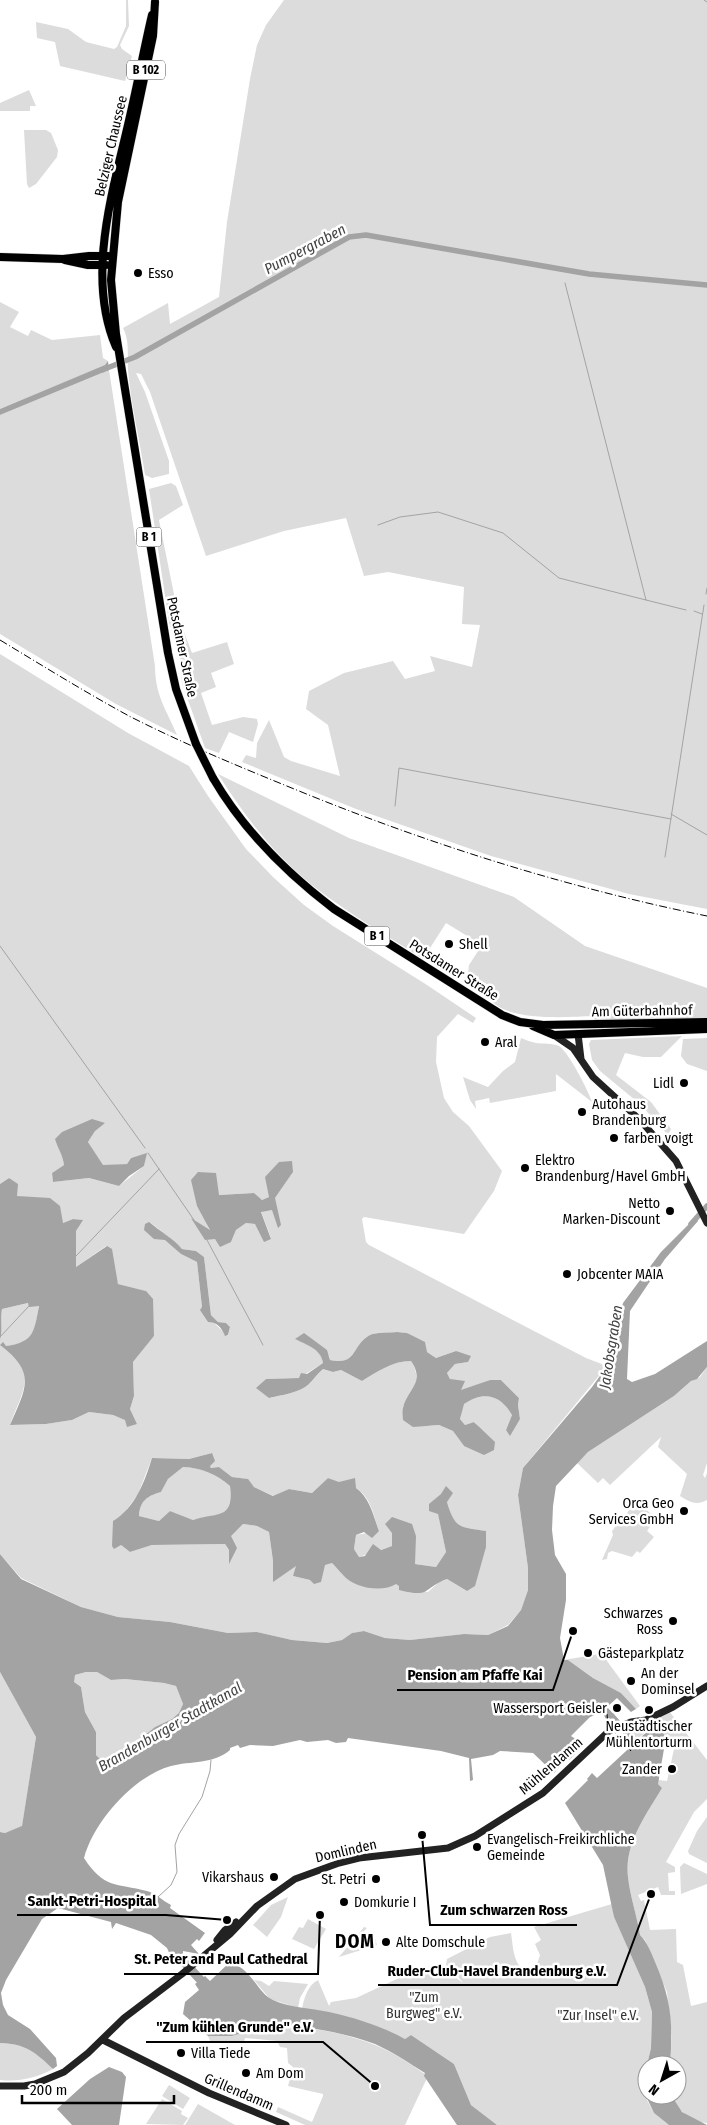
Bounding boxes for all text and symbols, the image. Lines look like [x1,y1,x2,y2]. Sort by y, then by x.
road number: B 102 [127,60,165,80]
street label: Belziger Chaussee [91,94,131,198]
water label: Pumpergraben [261,220,349,278]
place label: Esso [148,265,174,282]
marker: Esso [132,267,144,279]
road number: B 1 [136,528,162,546]
street label: Potsdamer Straße [163,595,201,699]
road number: B 1 [364,926,390,946]
street label: Potsdamer Straße [406,936,502,1004]
place label: Shell [459,936,488,953]
marker: Shell [443,938,455,950]
street label: Am Güterbahnhof [591,1002,694,1020]
place label: Aral [495,1034,518,1051]
marker: Aral [479,1036,491,1048]
place label: Lidl [653,1075,674,1092]
marker: Lidl [678,1077,690,1089]
place label: Autohaus Brandenburg [592,1096,667,1129]
marker: Autohaus Brandenburg [576,1106,588,1118]
place label: farben voigt [624,1130,693,1147]
marker: farben voigt [608,1132,620,1144]
place label: Elektro Brandenburg/Havel GmbH [535,1152,686,1185]
marker: Elektro Brandenburg/Havel GmbH [519,1162,531,1174]
place label: Netto Marken-Discount [562,1195,660,1228]
marker: Netto Marken-Discount [664,1205,676,1217]
place label: Jobcenter MAIA [577,1266,664,1283]
marker: Jobcenter MAIA [561,1268,573,1280]
water label: Jakobsgraben [595,1304,627,1391]
place label: Orca Geo Services GmbH [589,1495,674,1528]
marker: Orca Geo Services GmbH [678,1505,690,1517]
place label: Schwarzes Ross [604,1605,663,1638]
marker: Schwarzes Ross [667,1615,679,1627]
place label: Gästeparkplatz [598,1645,684,1662]
marker: Gästeparkplatz [582,1647,594,1659]
callout: Pension am Pfaffe Kai [397,1660,553,1690]
place label: An der Dominsel [641,1665,695,1698]
text: Pension am Pfaffe Kai [407,1666,543,1684]
marker: An der Dominsel [625,1675,637,1687]
water label: Brandenburger Stadtkanal [95,1678,245,1776]
place label: Wassersport Geisler [493,1700,607,1717]
marker: Wassersport Geisler [611,1702,623,1714]
marker: Neustädtischer Mühlentorturm [643,1704,655,1716]
place label: Neustädtischer Mühlentorturm [606,1718,693,1751]
street label: Mühlendamm [516,1734,586,1798]
place label: Zander [622,1761,662,1778]
marker: Zander [666,1763,678,1775]
place label: Evangelisch-Freikirchliche Gemeinde [487,1831,635,1864]
street label: Domlinden [314,1836,378,1866]
marker: Evangelisch-Freikirchliche Gemeinde [471,1841,483,1853]
place label: Vikarshaus [202,1869,264,1886]
marker: Vikarshaus [268,1871,280,1883]
place label: St. Petri [321,1871,366,1888]
marker: St. Petri [370,1873,382,1885]
callout: Sankt-Petri-Hospital [17,1885,166,1915]
text: Sankt-Petri-Hospital [28,1892,157,1910]
place label: Domkurie I [354,1894,416,1911]
callout: Zum schwarzen Ross [430,1895,577,1925]
marker: Domkurie I [338,1896,350,1908]
text: Zum schwarzen Ross [440,1901,568,1919]
district label: DOM [335,1930,375,1953]
place label: Alte Domschule [396,1934,485,1951]
marker: Alte Domschule [380,1936,392,1948]
callout: St. Peter and Paul Cathedral [124,1944,318,1974]
text: St. Peter and Paul Cathedral [134,1950,309,1968]
callout: Ruder-Club-Havel Brandenburg e.V. [378,1955,617,1985]
text: Ruder-Club-Havel Brandenburg e.V. [387,1962,607,1980]
park label: "Zum Burgweg" e.V. [386,1989,462,2022]
park label: "Zur Insel" e.V. [557,2007,639,2024]
callout: "Zum kühlen Grunde" e.V. [146,2012,323,2042]
text: "Zum kühlen Grunde" e.V. [156,2018,314,2036]
place label: Villa Tiede [191,2045,251,2062]
marker: Villa Tiede [175,2047,187,2059]
north arrow [637,2055,687,2105]
place label: Am Dom [256,2065,304,2082]
marker: Am Dom [240,2067,252,2079]
street label: Grillendamm [202,2070,276,2114]
scale bar [22,2072,175,2104]
text: N [646,2080,663,2099]
text: 200 m [30,2081,67,2099]

